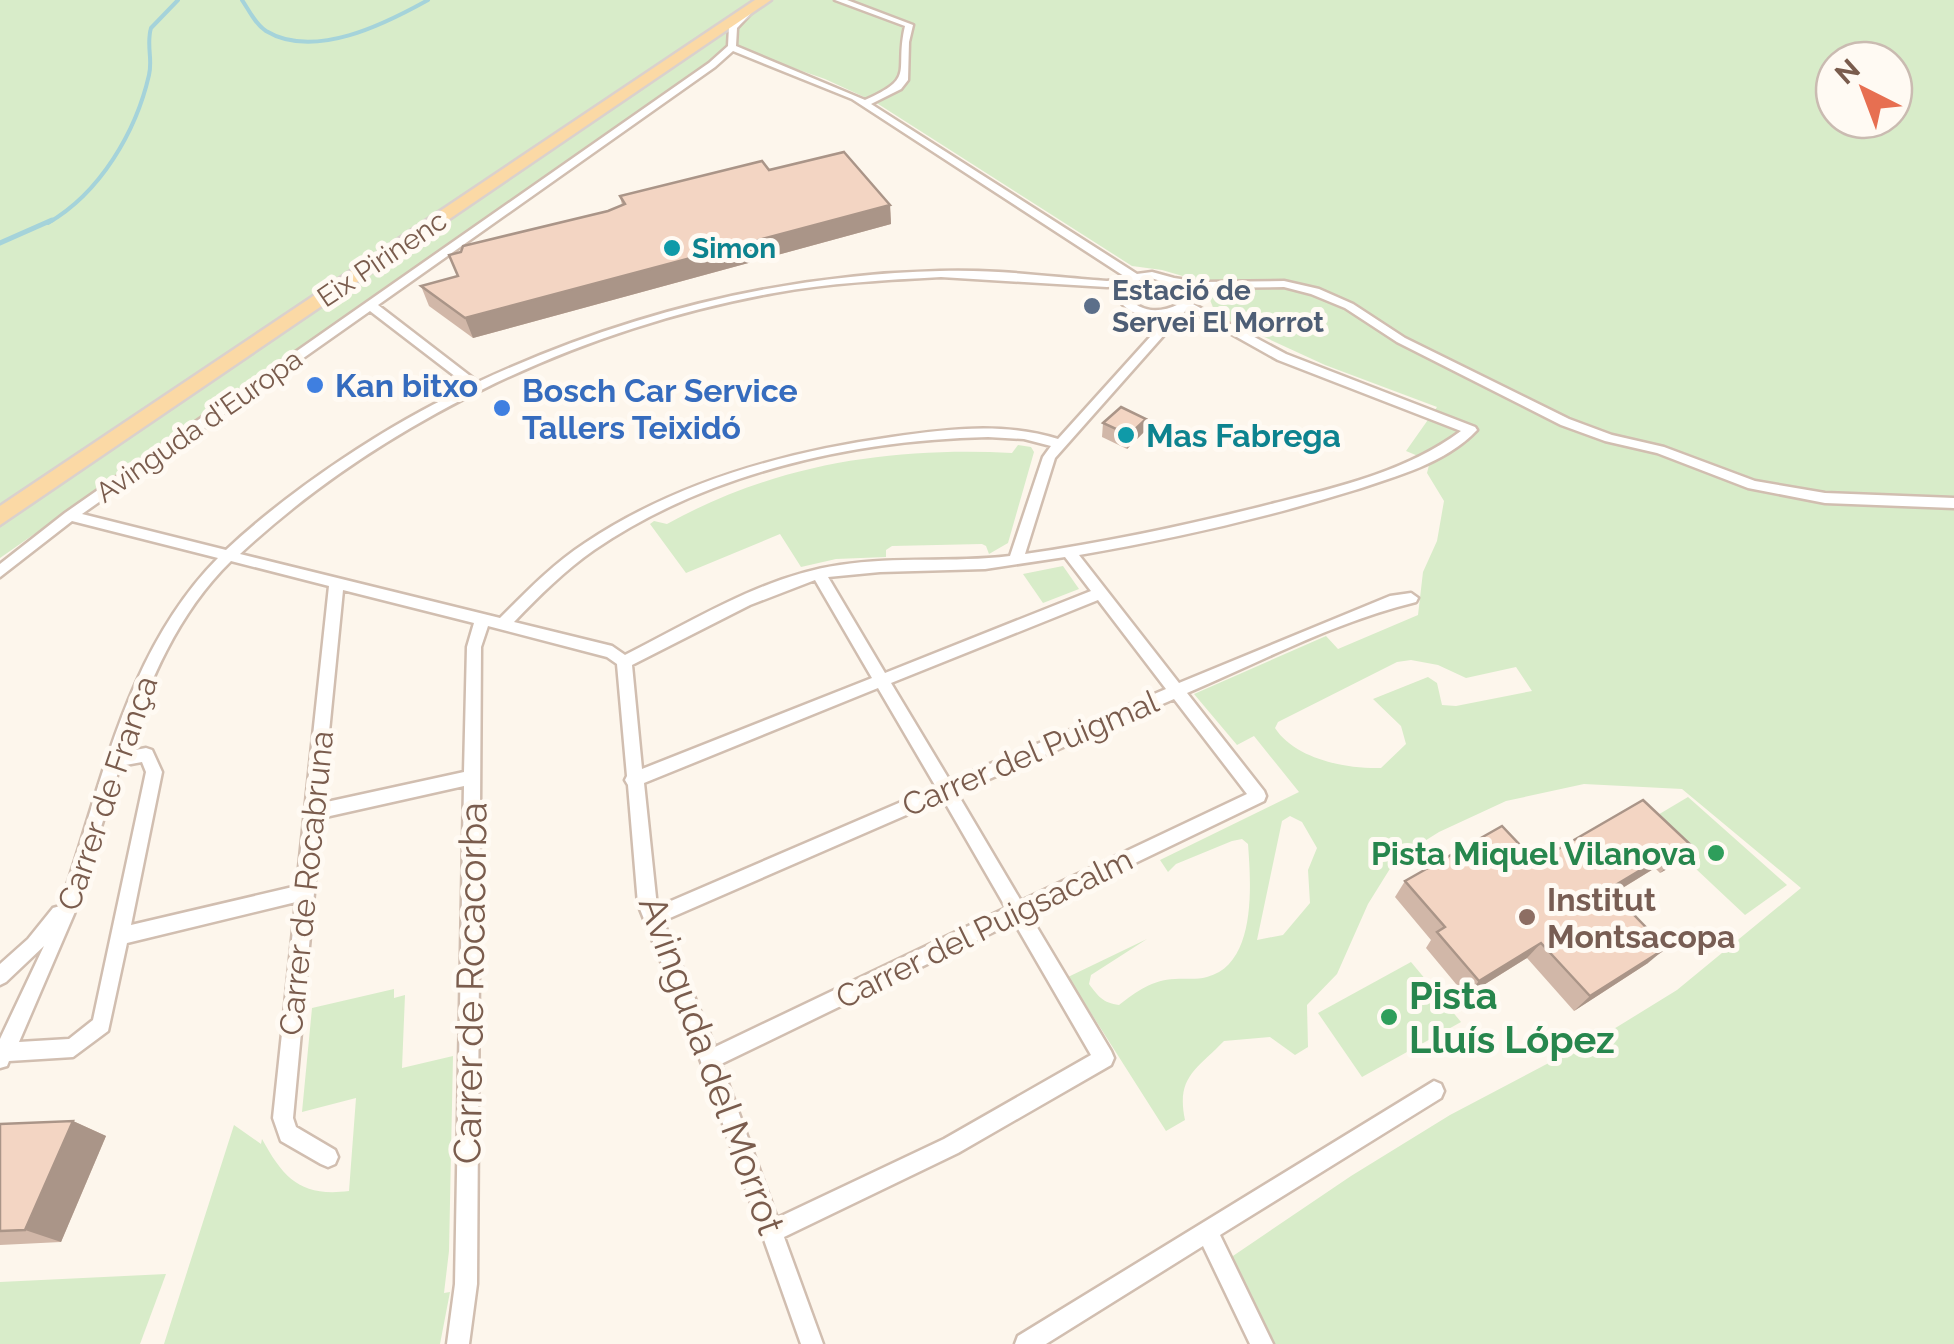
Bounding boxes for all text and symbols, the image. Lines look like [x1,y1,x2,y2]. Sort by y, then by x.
north arrow [1814,40,1914,140]
text: N [1829,52,1867,91]
street label: Eix Pirinenc [311,204,453,314]
place label: Simon [692,232,776,265]
marker: Simon [661,237,683,259]
place label: Estació de Servei El Morrot [1112,274,1324,339]
marker: Estació de Servei El Morrot [1081,295,1103,317]
street label: Avinguda d'Europa [90,343,308,509]
place label: Kan bitxo [335,367,478,404]
place label: Bosch Car Service Tallers Teixidó [522,372,798,446]
marker: Kan bitxo [304,374,326,396]
marker: Bosch Car Service Tallers Teixidó [491,397,513,419]
place label: Mas Fabrega [1146,417,1341,454]
marker: Mas Fabrega [1115,424,1137,446]
street label: Carrer de França [50,671,164,915]
street label: Carrer del Puigmal [896,682,1164,824]
street label: Carrer de Rocabruna [272,729,340,1037]
street label: Carrer de Rocacorba [444,802,496,1164]
place label: Pista Miquel Vilanova [1371,835,1696,872]
street label: Carrer del Puigsacalm [830,840,1138,1016]
marker: Pista Miquel Vilanova [1705,842,1727,864]
place label: Institut Montsacopa [1547,881,1735,955]
street label: Avinguda del Morrot [630,890,794,1241]
marker: Institut Montsacopa [1516,906,1538,928]
place label: Pista Lluís López [1409,973,1615,1062]
marker: Pista Lluís López [1378,1006,1400,1028]

